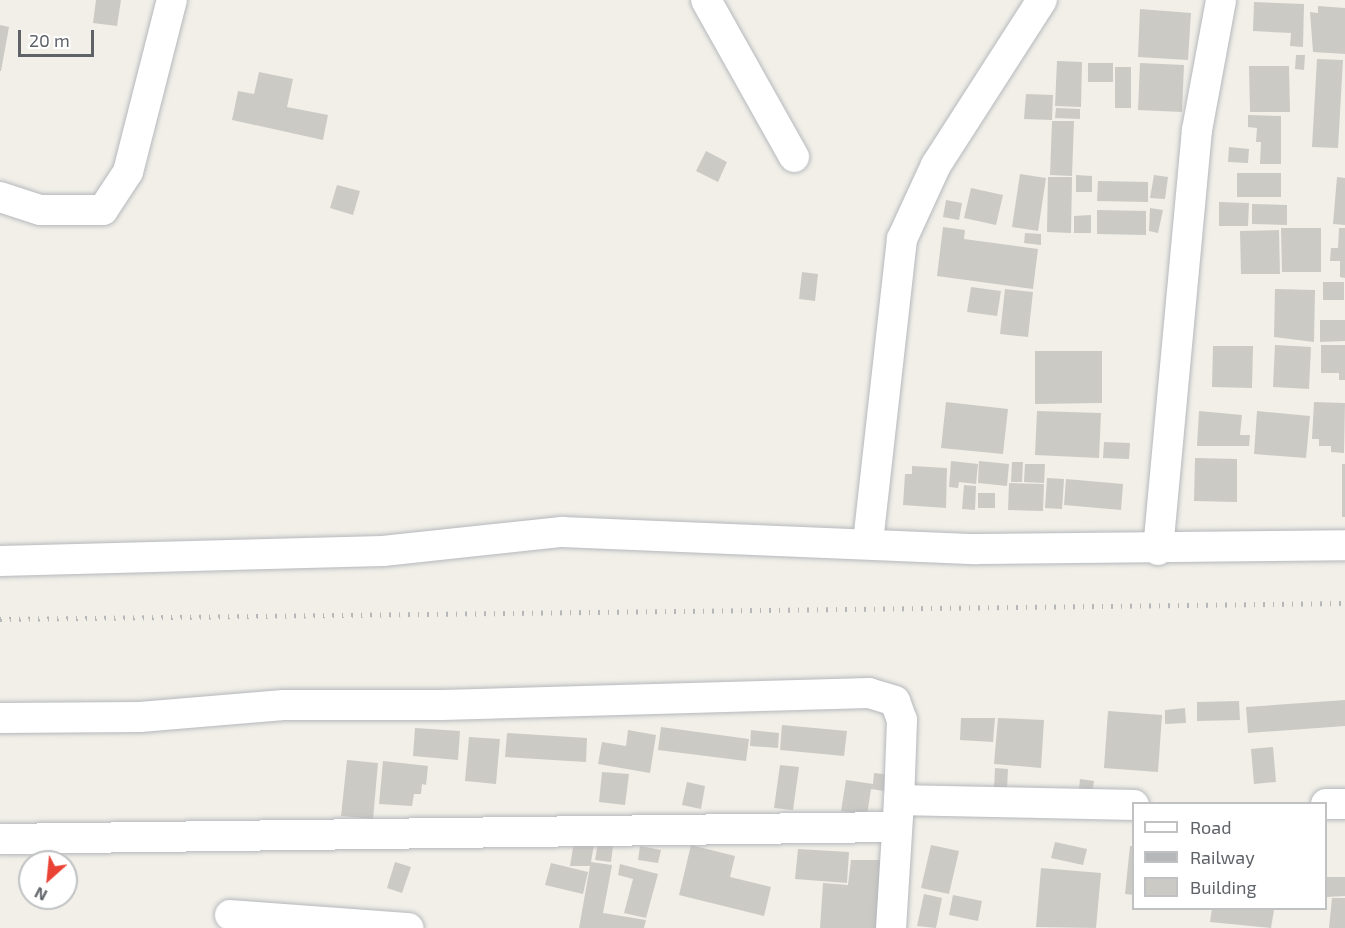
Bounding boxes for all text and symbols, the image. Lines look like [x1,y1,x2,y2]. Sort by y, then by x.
scale bar [21,18,98,56]
text: 20 m [29,29,70,51]
legend [1132,802,1327,910]
text: Road [1190,816,1231,838]
text: Railway [1190,846,1255,868]
north arrow [18,850,78,910]
text: Building [1190,876,1257,898]
text: N [31,884,50,906]

